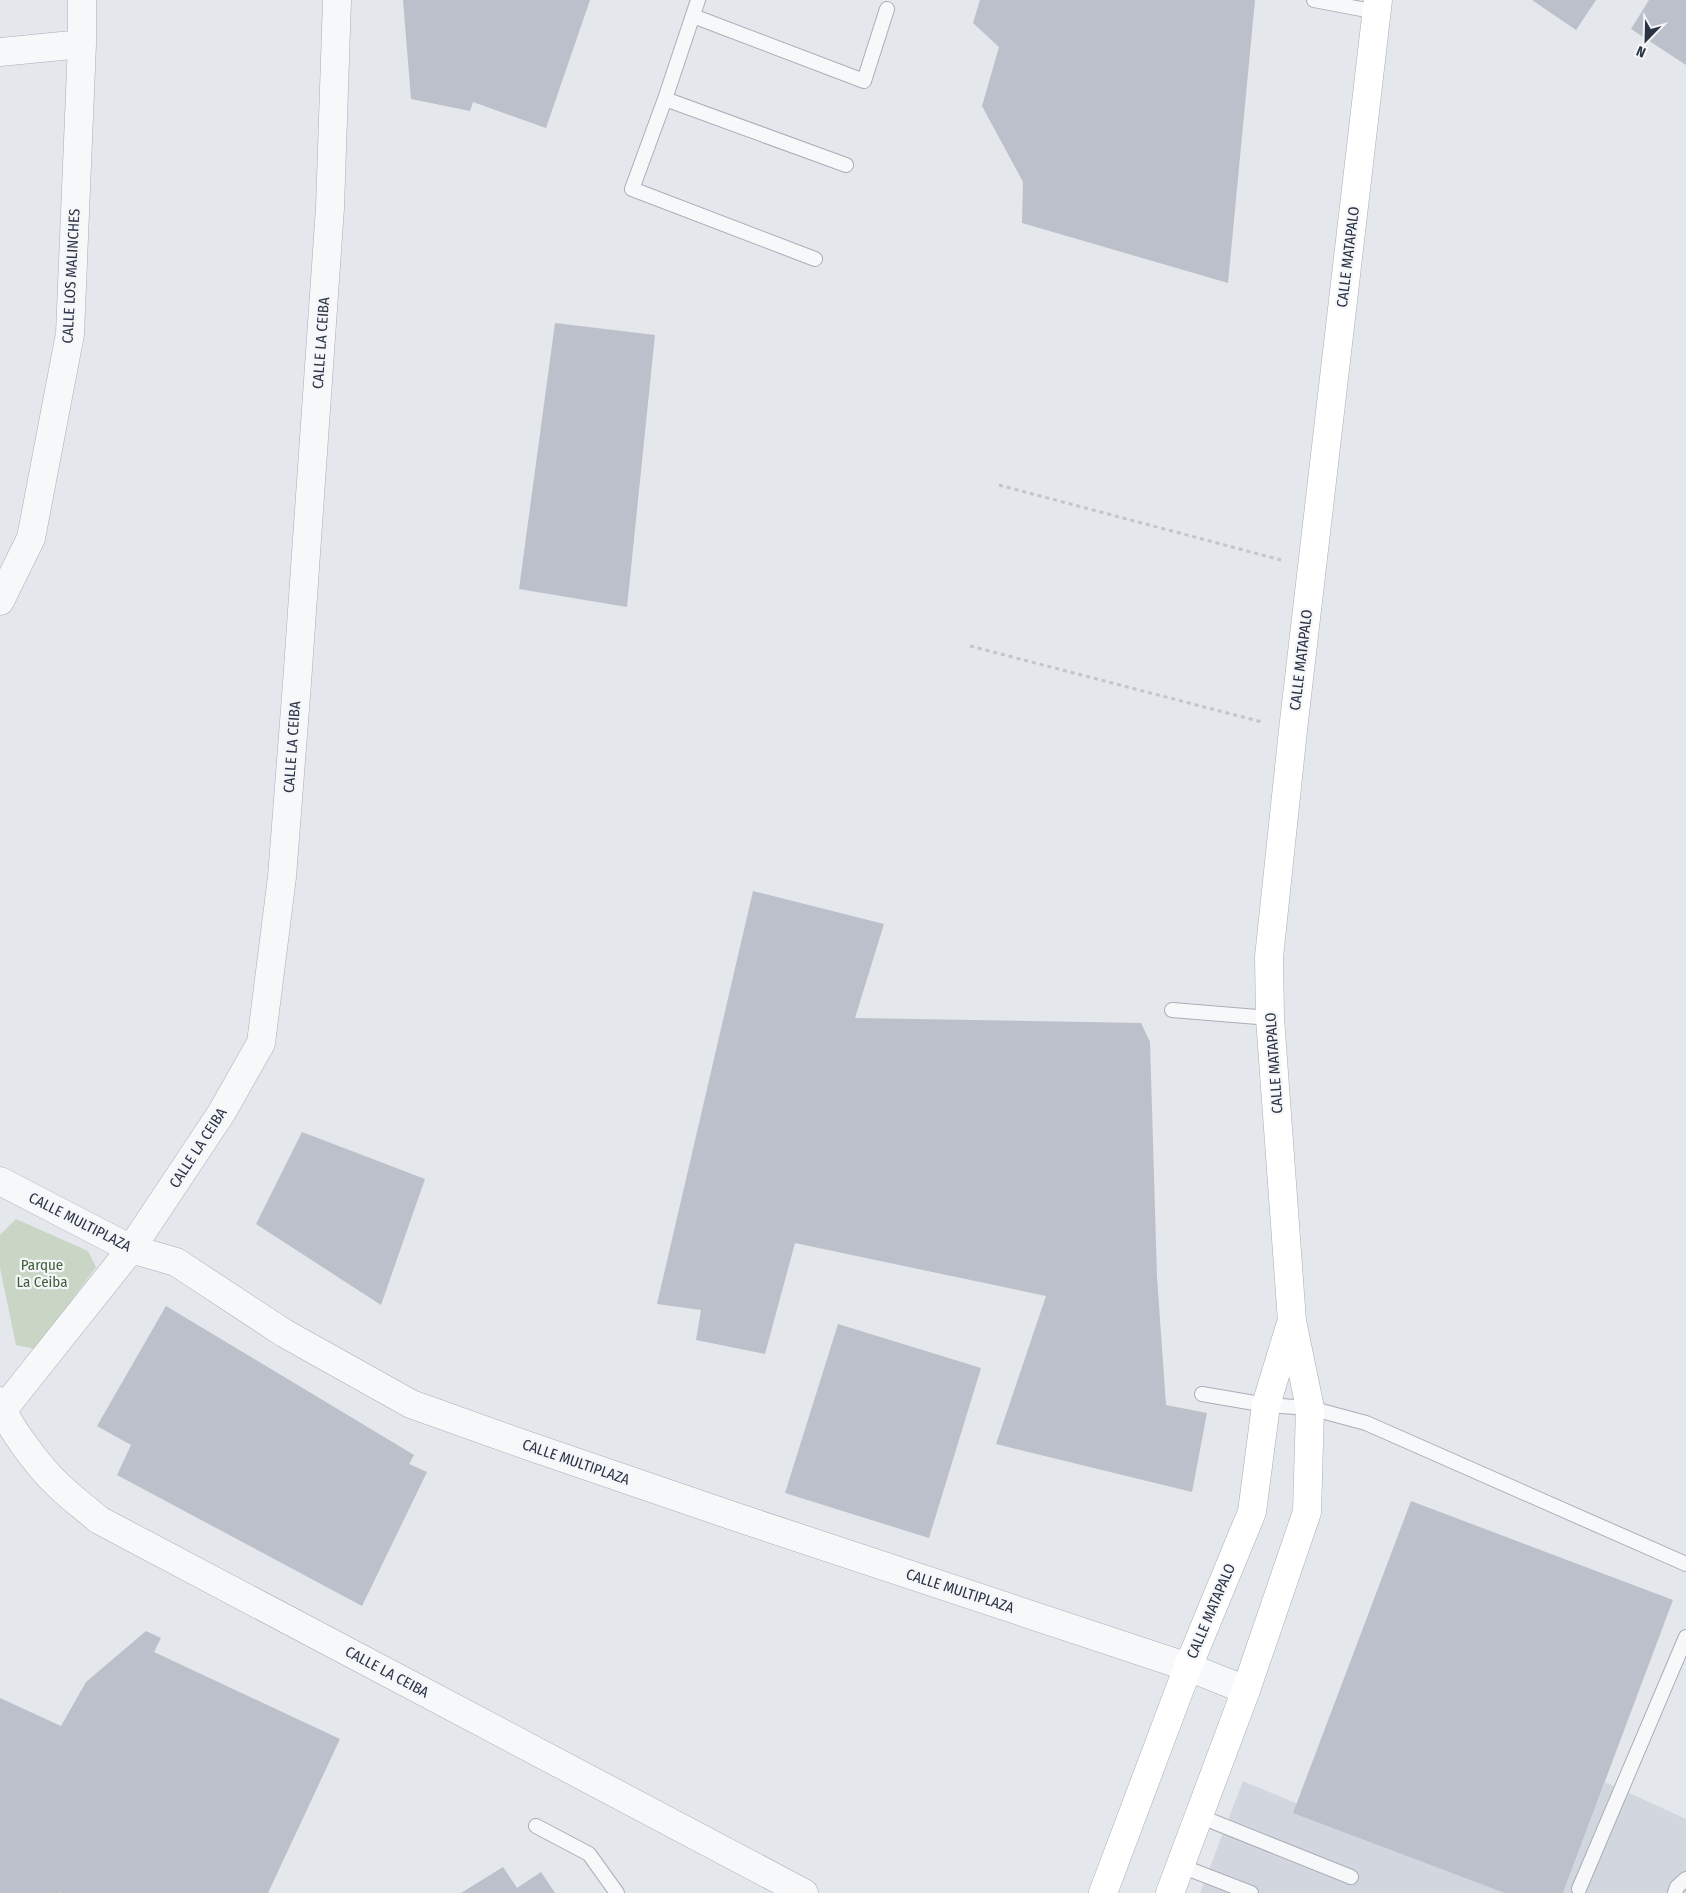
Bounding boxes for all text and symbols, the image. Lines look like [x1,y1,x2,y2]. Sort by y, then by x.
north arrow [1621,15,1671,65]
text: N [1634,42,1648,61]
street label: CALLE MATAPALO [1333,206,1363,308]
street label: CALLE LOS MALINCHES [58,208,84,344]
street label: CALLE LA CEIBA [309,296,333,390]
street label: CALLE MATAPALO [1286,609,1316,711]
street label: CALLE LA CEIBA [280,700,304,794]
street label: CALLE MATAPALO [1261,1012,1287,1114]
street label: CALLE LA CEIBA [165,1104,231,1191]
street label: CALLE MULTIPLAZA [26,1188,134,1256]
park label: Parque La Ceiba [16,1256,68,1291]
street label: CALLE MULTIPLAZA [520,1435,632,1489]
street label: CALLE MATAPALO [1183,1561,1239,1661]
street label: CALLE MULTIPLAZA [904,1565,1016,1617]
street label: CALLE LA CEIBA [342,1642,432,1702]

